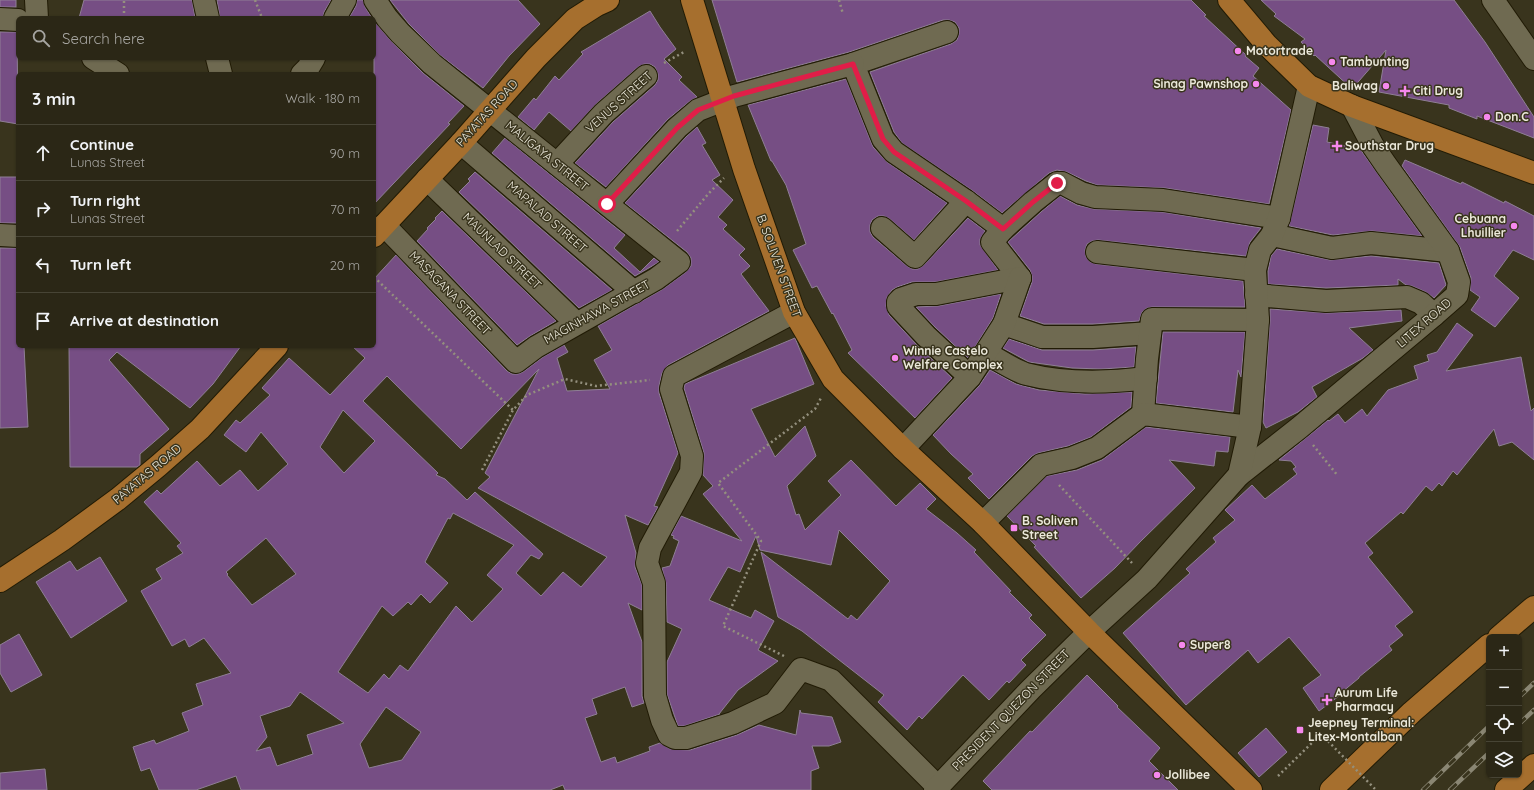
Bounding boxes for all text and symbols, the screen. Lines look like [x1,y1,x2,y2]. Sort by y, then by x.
search box [16,16,376,60]
icon: search [30,27,52,49]
text: Search here [62,29,145,48]
place label: Motortrade [1246,43,1313,58]
marker: Motortrade [1233,46,1243,56]
place label: Tambunting [1340,54,1409,69]
marker: Tambunting [1327,57,1337,67]
street label: VENUS STREET [582,68,655,136]
street label: PAYATAS ROAD [453,76,521,149]
place label: Sinag Pawnshop [1153,76,1248,91]
place label: Baliwag [1332,78,1378,93]
marker: Sinag Pawnshop [1251,79,1261,89]
marker: Baliwag [1381,81,1391,91]
place label: Citi Drug [1413,83,1463,98]
marker: Citi Drug [1400,86,1410,96]
text: 3 min [32,88,76,109]
text: Walk · 180 m [285,90,360,106]
place label: Don.C [1495,109,1529,124]
marker: Don.C [1482,112,1492,122]
street label: MALIGAYA STREET [503,117,592,194]
text: Continue [70,135,134,154]
place label: Southstar Drug [1345,138,1434,153]
marker: Southstar Drug [1332,141,1342,151]
icon: ahead [32,142,54,164]
text: 90 m [330,145,360,161]
text: Lunas Street [70,154,145,170]
route end [1048,174,1066,192]
street label: MAPALAD STREET [504,178,590,255]
text: Turn right [70,191,141,210]
route start [598,195,616,213]
icon: right [32,198,54,220]
text: 70 m [330,201,360,217]
street label: MAUNLAD STREET [460,209,545,292]
text: Lunas Street [70,210,145,226]
place label: Cebuana Lhuillier [1455,211,1506,240]
street label: B. SOLIVEN STREET [754,212,805,319]
marker: Cebuana Lhuillier [1509,221,1519,231]
street label: MASAGANA STREET [406,248,494,338]
icon: left [32,254,54,276]
text: Turn left [70,255,132,274]
text: 20 m [330,257,360,273]
street label: MAGINHAWA STREET [541,276,652,347]
street label: LITEX ROAD [1393,295,1454,350]
icon: arrive [32,310,54,332]
text: Arrive at destination [70,311,219,330]
place label: Winnie Castelo Welfare Complex [903,343,1002,372]
marker: Winnie Castelo Welfare Complex [890,353,900,363]
street label: PAYATAS ROAD [109,440,184,507]
place label: B. Soliven Street [1022,513,1078,542]
marker: B. Soliven Street [1009,523,1019,533]
map controls [1486,634,1522,778]
button: + [1486,634,1522,670]
place label: Super8 [1190,637,1231,652]
marker: Super8 [1177,640,1187,650]
street label: PRESIDENT QUEZON STREET [949,646,1073,773]
button: − [1486,670,1522,706]
place label: Aurum Life Pharmacy [1335,685,1398,714]
marker: Aurum Life Pharmacy [1322,695,1332,705]
button: locate [1486,706,1522,742]
place label: Jeepney Terminal: Litex-Montalban [1308,715,1414,744]
marker: Jeepney Terminal: Litex-Montalban [1295,725,1305,735]
button: layers [1486,742,1522,778]
place label: Jollibee [1165,767,1210,782]
marker: Jollibee [1152,770,1162,780]

